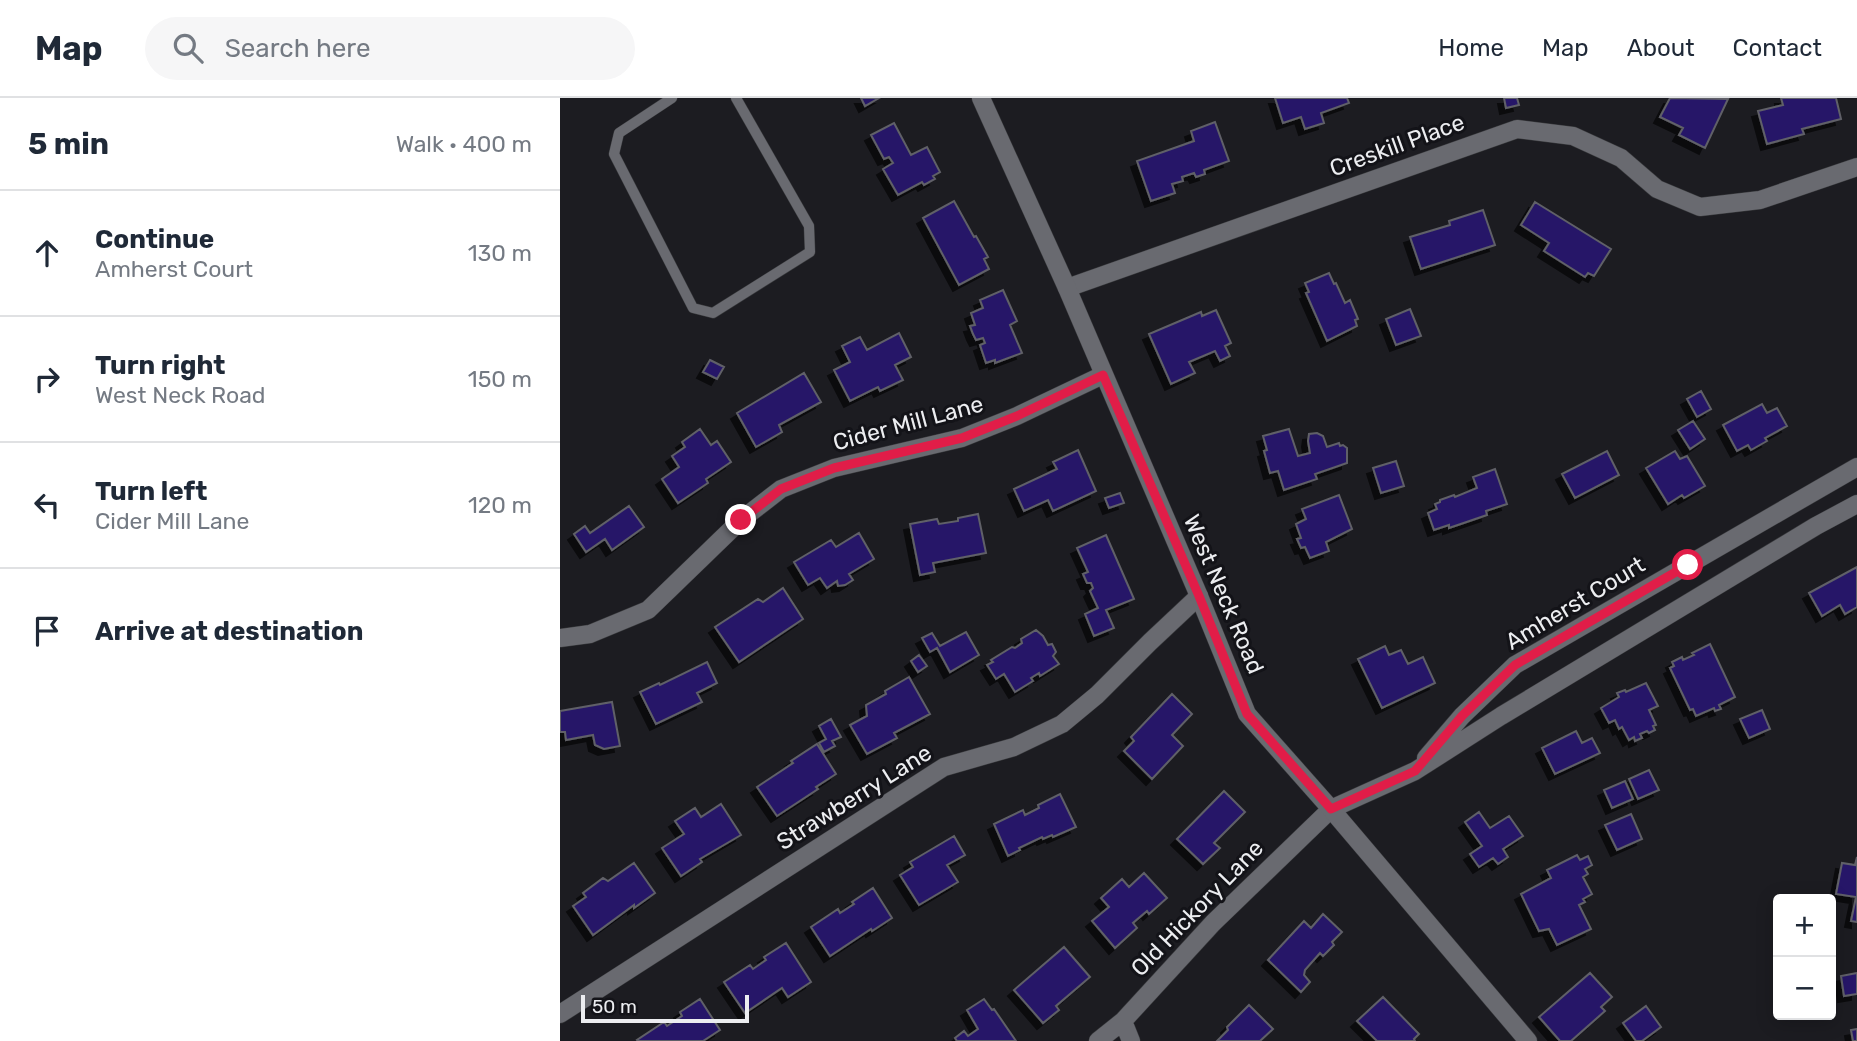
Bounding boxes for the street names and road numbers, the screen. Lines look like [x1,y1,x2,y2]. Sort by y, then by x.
street label: Creskill Place [1326,108,1468,182]
street label: Cider Mill Lane [830,389,986,457]
street label: West Neck Road [1178,510,1270,678]
street label: Amherst Court [1500,550,1650,656]
street label: Strawberry Lane [771,738,937,856]
street label: Old Hickory Lane [1125,834,1269,982]

